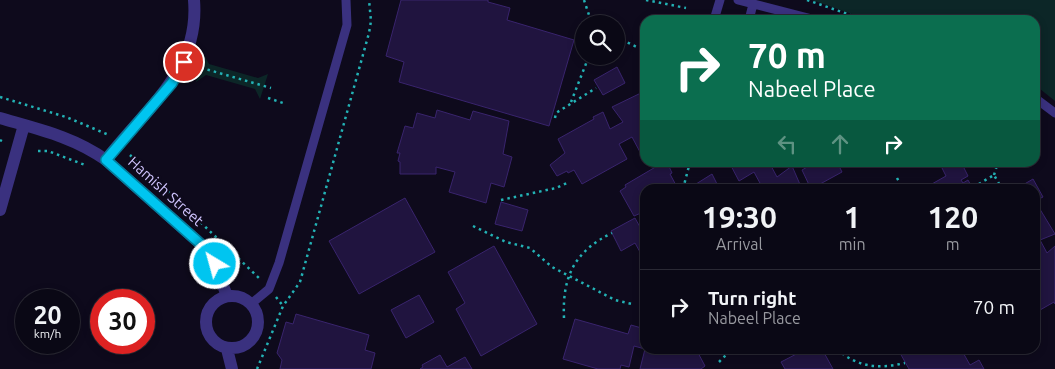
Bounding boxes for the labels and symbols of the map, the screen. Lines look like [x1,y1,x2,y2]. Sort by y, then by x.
pin [163,41,205,83]
street label: Hamish Street [125,153,207,229]
position arrow [188,237,240,289]
speed limit sign: 30 [90,289,155,354]

